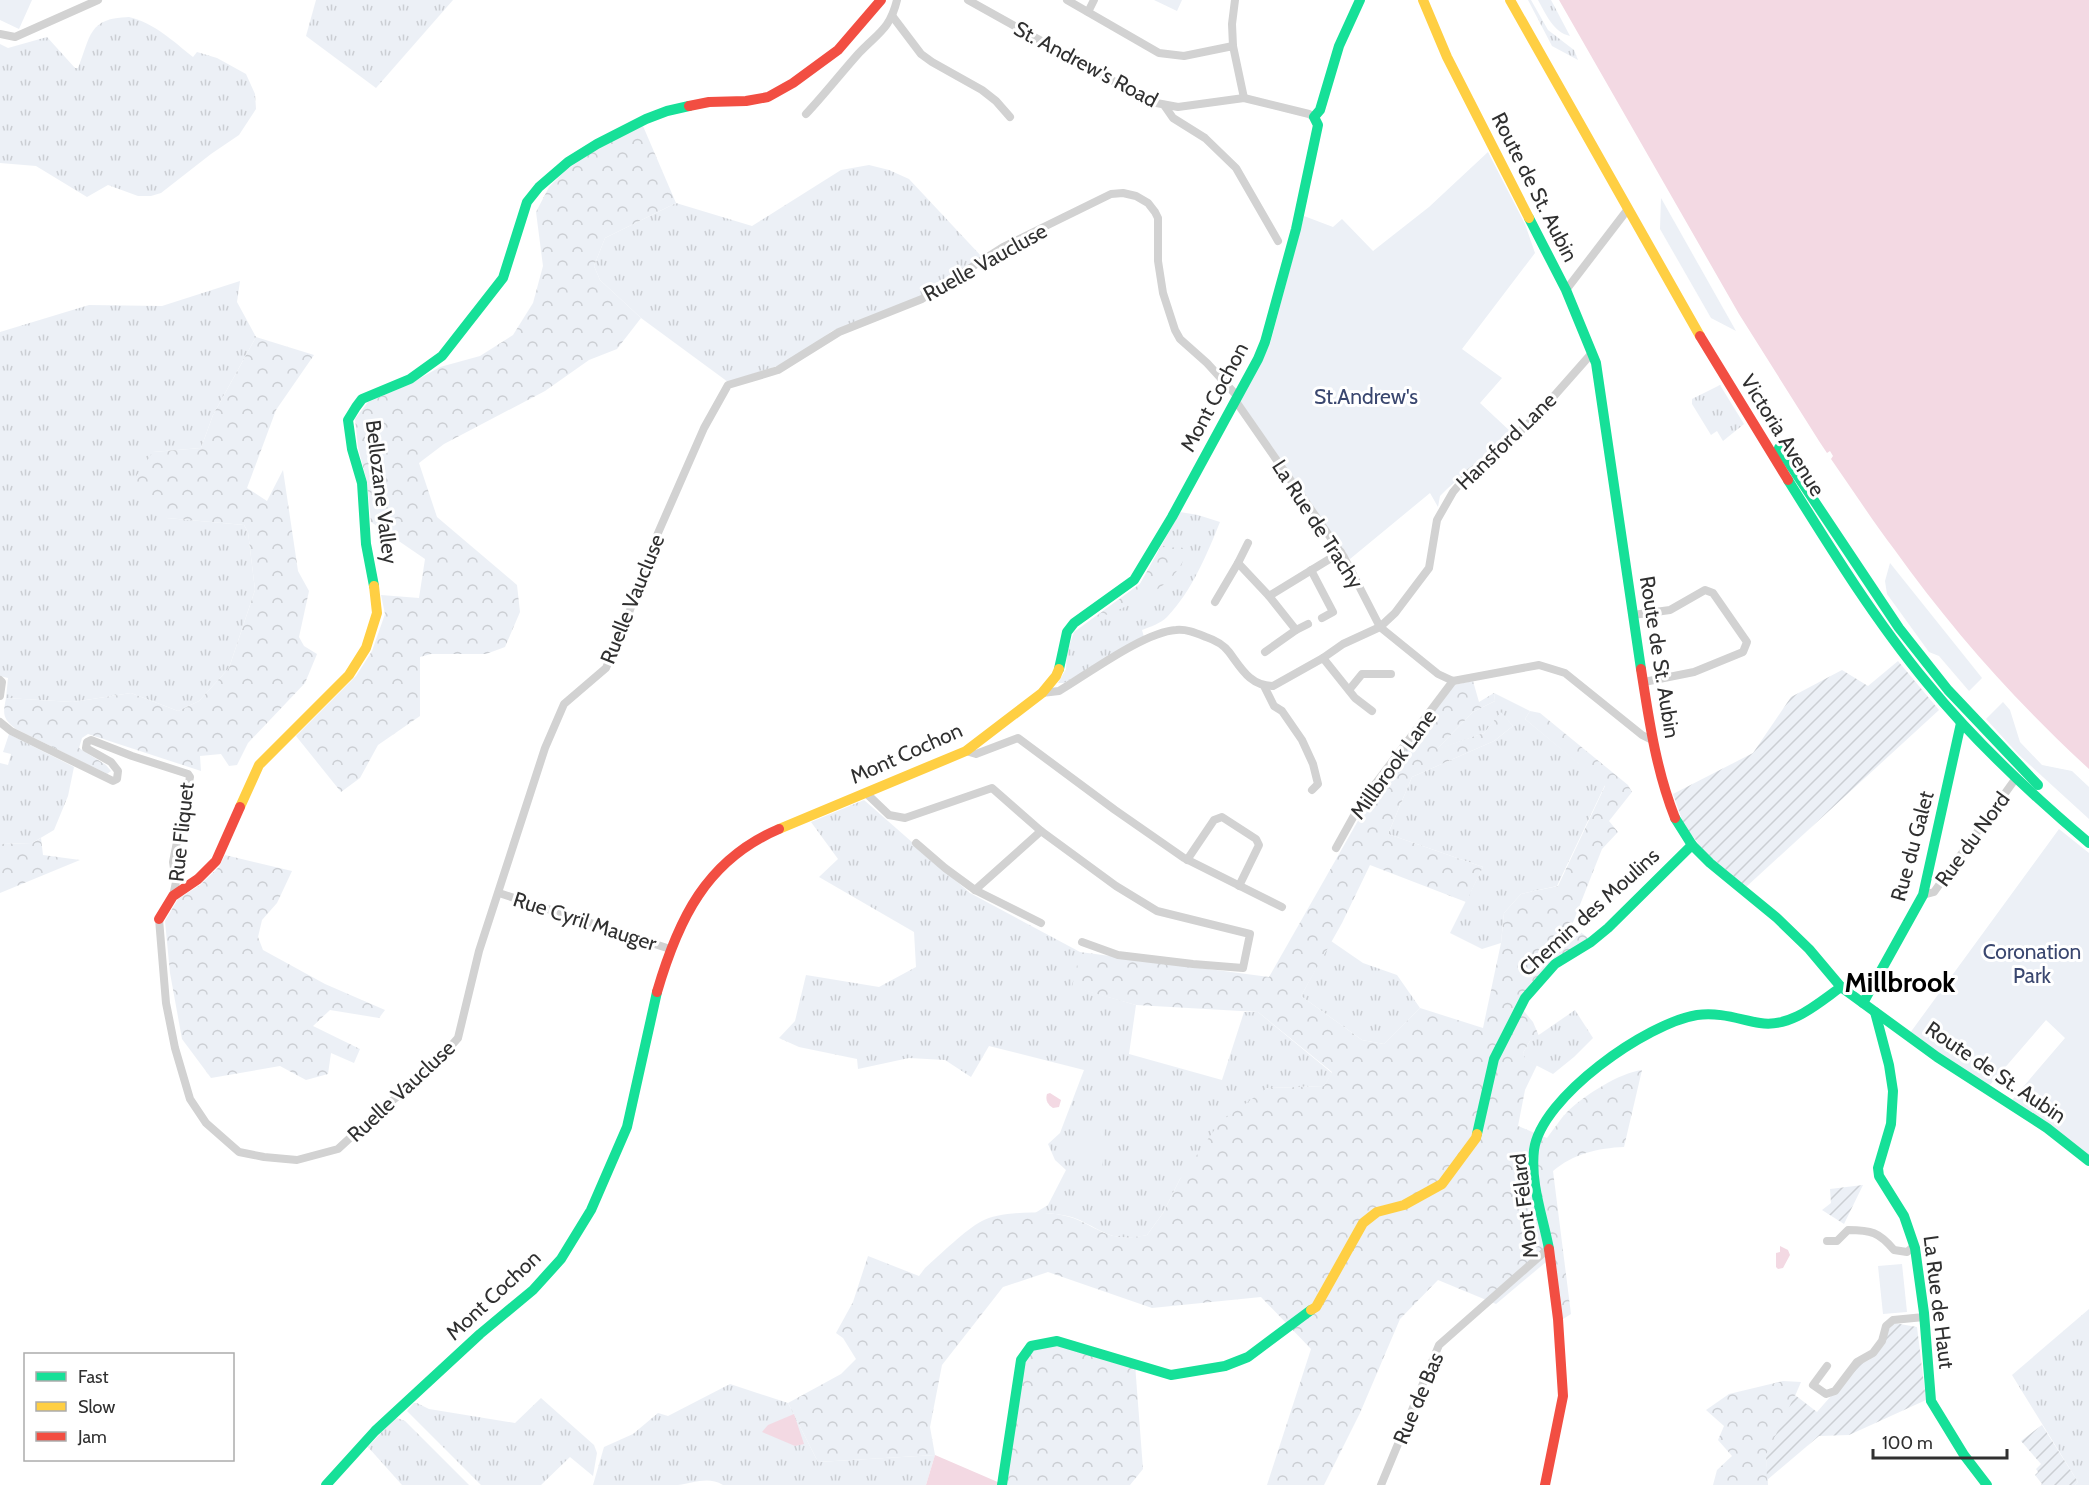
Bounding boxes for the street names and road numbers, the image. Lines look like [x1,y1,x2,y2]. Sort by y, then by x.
street label: St. Andrew's Road [1010,16,1162,112]
street label: Route de St. Aubin [1487,108,1583,266]
street label: Ruelle Vaucluse [919,218,1051,306]
street label: Mont Cochon [1175,338,1253,456]
street label: Victoria Avenue [1736,370,1830,501]
street label: Hansford Lane [1451,387,1561,495]
street label: Bellozane Valley [361,419,403,566]
street label: La Rue de Trachy [1267,455,1369,593]
street label: Ruelle Vaucluse [595,530,669,667]
street label: Route de St. Aubin [1635,574,1685,740]
street label: Millbrook Lane [1345,704,1441,824]
street label: Mont Cochon [846,717,966,789]
street label: Rue Fliquet [163,781,199,883]
street label: Rue du Nord [1929,787,2015,891]
street label: Rue du Galet [1885,788,1939,904]
street label: Chemin des Moulins [1514,842,1664,981]
street label: Rue Cyril Mauger [510,886,660,956]
street label: Route de St. Aubin [1921,1016,2071,1128]
street label: Ruelle Vaucluse [342,1035,460,1147]
street label: Mont Félard [1505,1152,1543,1260]
street label: La Rue de Haut [1918,1234,1960,1370]
street label: Mont Cochon [441,1245,545,1345]
street label: Rue de Bas [1387,1348,1449,1448]

